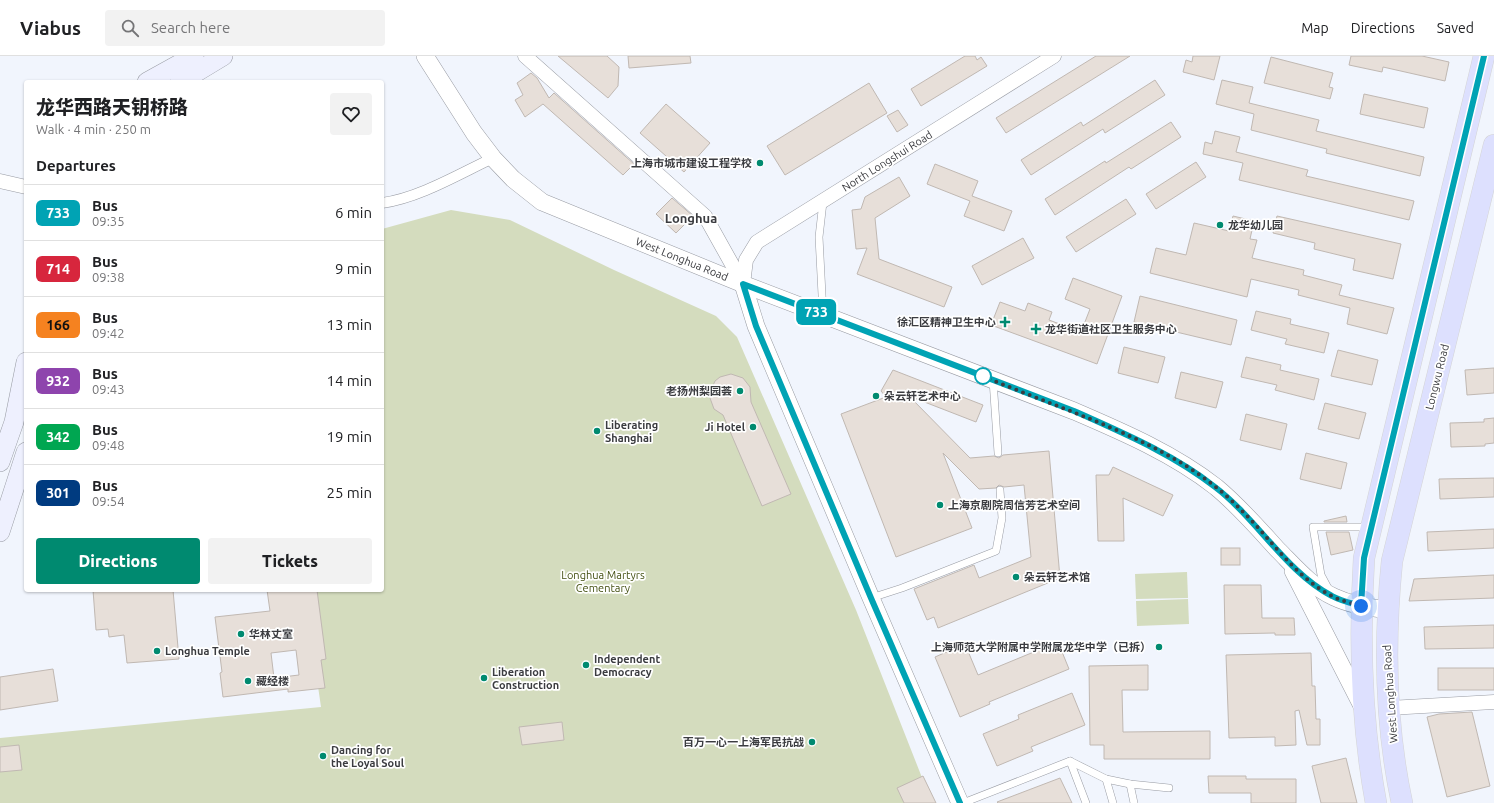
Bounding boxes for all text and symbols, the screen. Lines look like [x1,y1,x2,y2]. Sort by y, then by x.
search box [105,10,385,46]
text: Viabus [20,17,81,39]
icon: search [119,17,141,39]
text: Search here [151,19,230,36]
text: Map [1301,20,1329,36]
text: Directions [1351,20,1415,36]
text: Saved [1437,20,1474,36]
button: heart [330,93,372,135]
text: 龙华西路天钥桥路 [36,96,188,118]
text: Walk · 4 min · 250 m [36,122,151,136]
street label: North Longshui Road [840,128,934,194]
text: Departures [36,157,116,174]
place label: 上海市城市建设工程学校 [631,157,752,169]
marker: 上海市城市建设工程学校 [755,158,765,168]
text: Bus [92,197,118,214]
text: 6 min [335,204,372,221]
text: 733 [46,205,70,221]
district label: Longhua [665,211,717,225]
text: 09:35 [92,214,125,228]
place label: 龙华幼儿园 [1228,219,1283,231]
marker: 龙华幼儿园 [1215,220,1225,230]
street label: West Longhua Road [634,235,730,283]
text: Bus [92,253,118,270]
text: 9 min [335,260,372,277]
text: 714 [46,261,70,277]
text: 09:38 [92,270,125,284]
line badge: 733 [793,299,839,325]
text: 733 [804,304,828,320]
text: Bus [92,309,118,326]
text: 13 min [326,316,372,333]
place label: 徐汇区精神卫生中心 [897,316,996,328]
marker: 徐汇区精神卫生中心 [999,316,1011,328]
text: 166 [46,317,70,333]
marker: 龙华街道社区卫生服务中心 [1030,323,1042,335]
place label: 龙华街道社区卫生服务中心 [1045,323,1177,335]
text: 09:42 [92,326,125,340]
street label: Longwu Road [1423,343,1451,411]
text: Bus [92,365,118,382]
unlabelled marker [974,367,992,385]
text: 14 min [326,372,372,389]
text: 932 [46,373,70,389]
text: 09:43 [92,382,125,396]
place label: 老扬州梨园荟 [666,385,732,397]
marker: 老扬州梨园荟 [735,386,745,396]
place label: 朵云轩艺术中心 [884,390,961,402]
marker: 朵云轩艺术中心 [871,391,881,401]
place label: Liberating Shanghai [605,419,658,444]
text: Bus [92,421,118,438]
place label: Ji Hotel [705,421,746,433]
marker: Ji Hotel [748,422,758,432]
marker: Liberating Shanghai [592,426,602,436]
text: 19 min [326,428,372,445]
text: 342 [46,429,70,445]
text: 09:48 [92,438,125,452]
text: Bus [92,477,118,494]
text: 25 min [326,484,372,501]
text: 301 [46,485,70,501]
text: 09:54 [92,494,125,508]
place label: 上海京剧院周信芳艺术空间 [948,499,1080,511]
marker: 上海京剧院周信芳艺术空间 [935,500,945,510]
button: Directions [36,538,200,584]
button: Tickets [208,538,372,584]
park label: Longhua Martyrs Cementary [561,569,645,594]
place label: 朵云轩艺术馆 [1024,571,1090,583]
marker: 朵云轩艺术馆 [1011,572,1021,582]
your location [1351,596,1371,616]
place label: 华林丈室 [249,628,293,640]
marker: 华林丈室 [236,629,246,639]
place label: 上海师范大学附属中学附属龙华中学（已拆） [931,641,1151,653]
marker: 上海师范大学附属中学附属龙华中学（已拆） [1154,642,1164,652]
street label: West Longhua Road [1381,644,1399,744]
place label: Longhua Temple [165,645,250,657]
marker: Longhua Temple [152,646,162,656]
place label: Independent Democracy [594,653,660,678]
marker: Independent Democracy [581,660,591,670]
place label: Liberation Construction [492,666,559,691]
marker: Liberation Construction [479,673,489,683]
place label: 藏经楼 [256,675,289,687]
marker: 藏经楼 [243,676,253,686]
place label: 百万一心一上海军民抗战 [683,736,804,748]
marker: 百万一心一上海军民抗战 [807,737,817,747]
place label: Dancing for the Loyal Soul [331,744,405,769]
marker: Dancing for the Loyal Soul [318,751,328,761]

